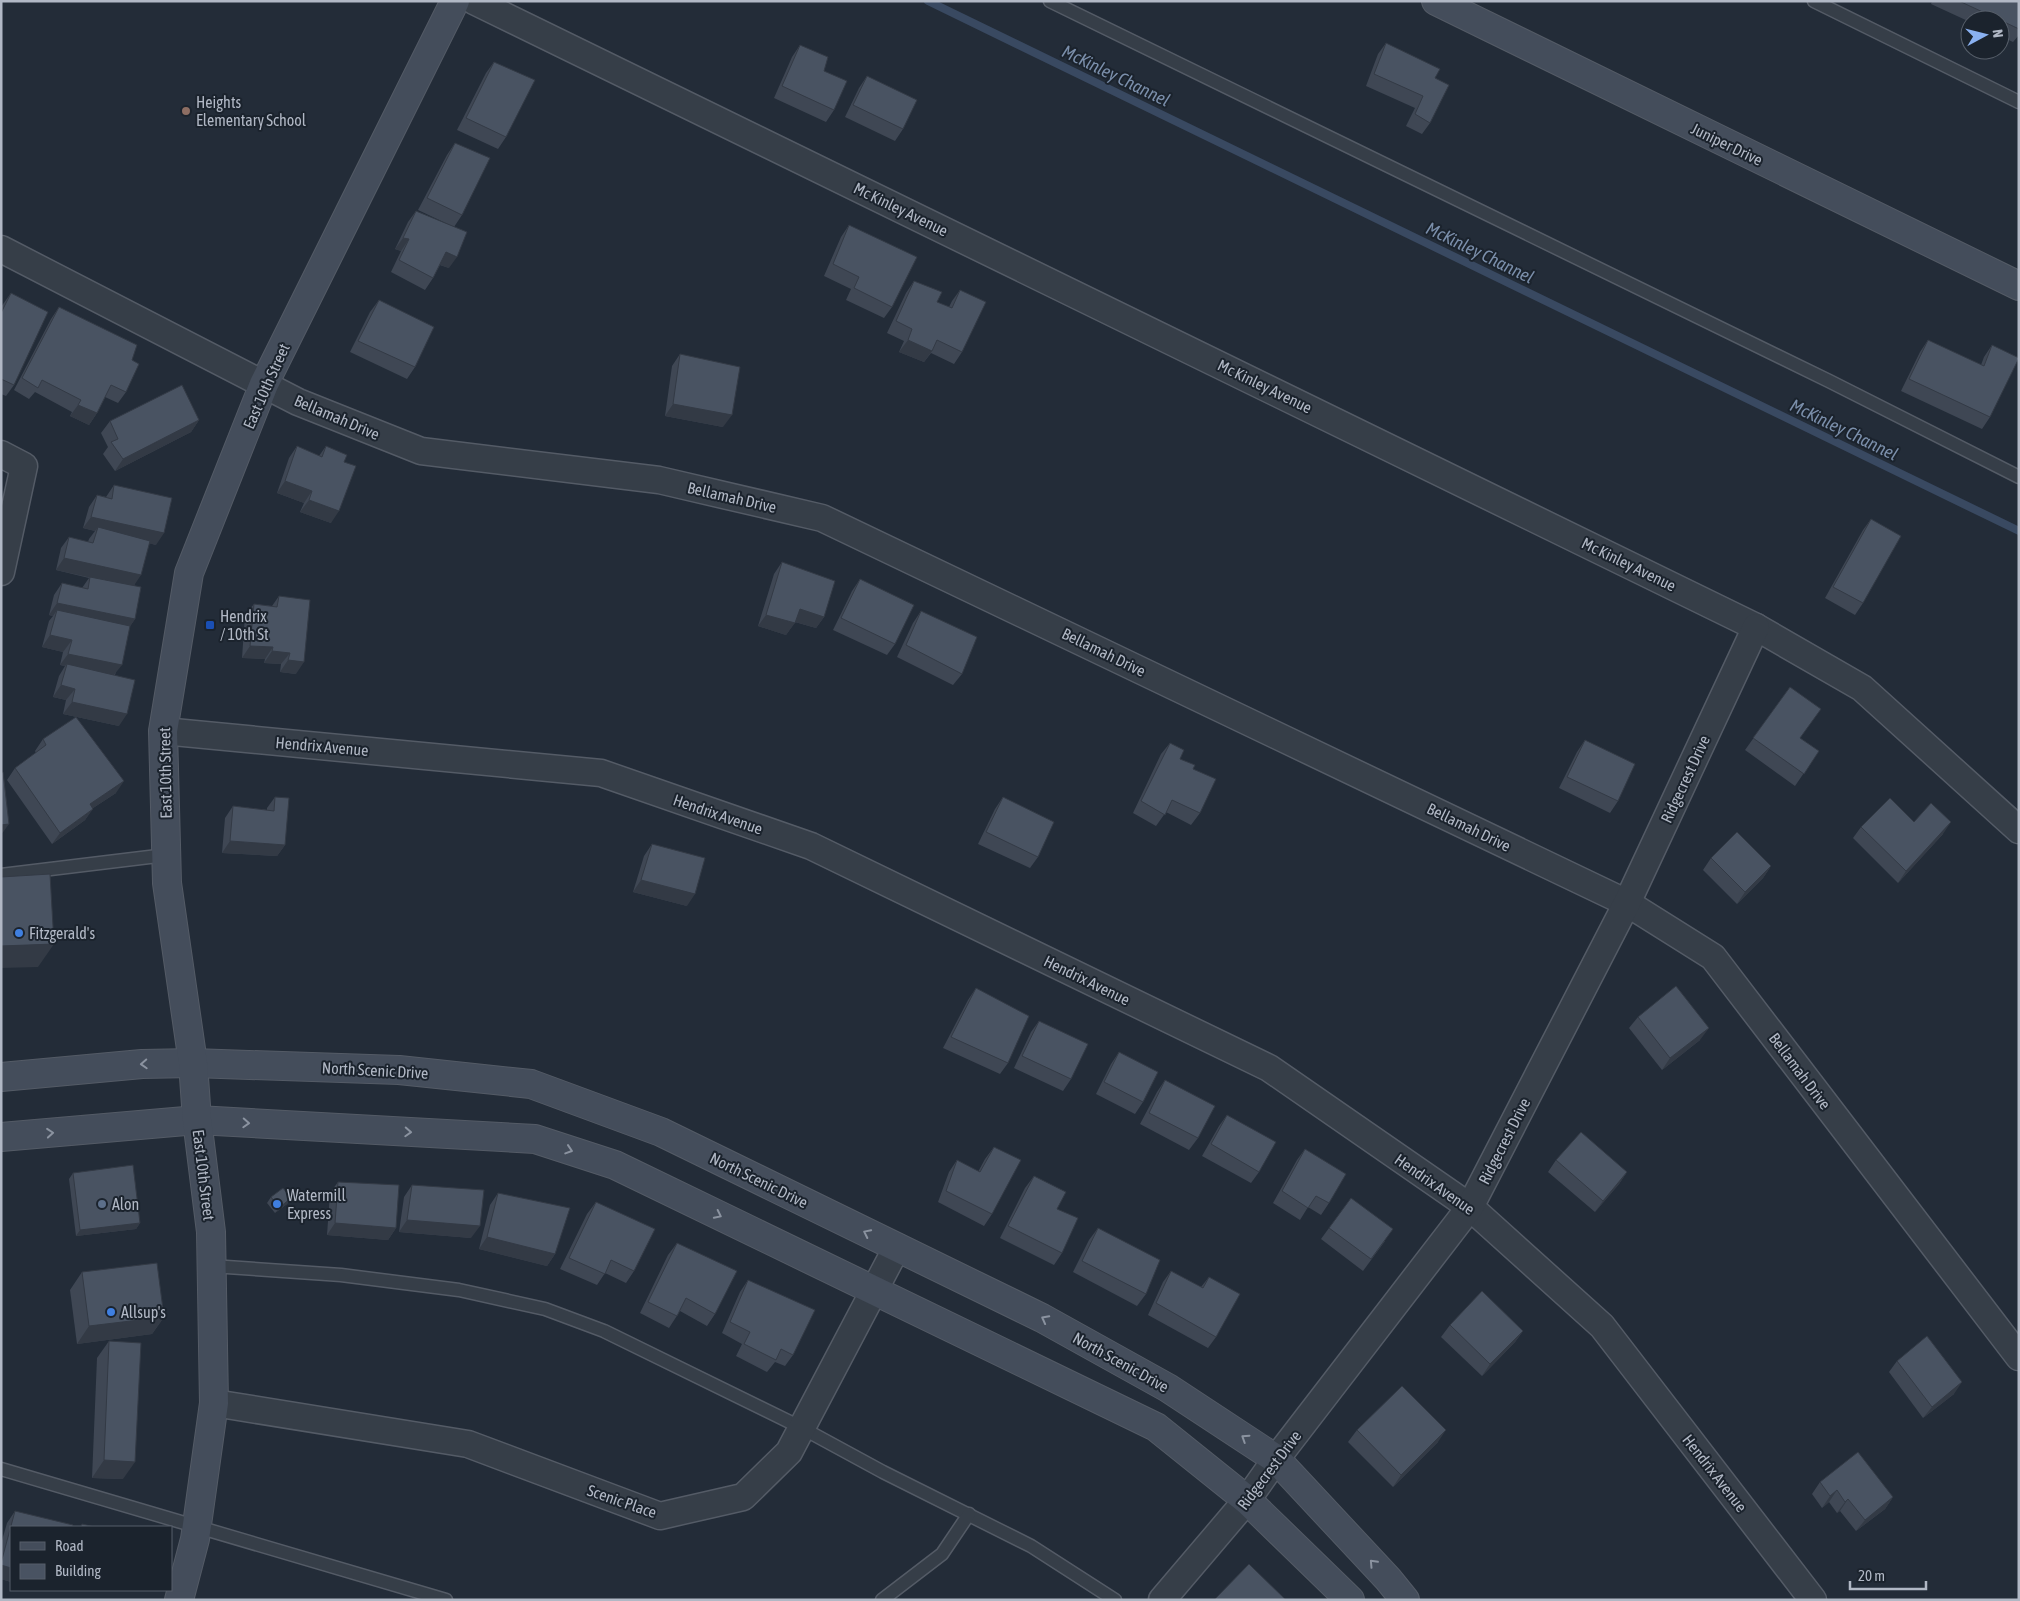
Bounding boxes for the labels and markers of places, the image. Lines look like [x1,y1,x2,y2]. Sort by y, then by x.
place label: Heights Elementary School [196,93,307,130]
marker: Heights Elementary School [180,105,192,117]
place label: Hendrix / 10th St [220,607,269,643]
marker: Hendrix / 10th St [204,619,216,631]
place label: Fitzgerald's [29,924,95,943]
marker: Fitzgerald's [13,927,25,939]
place label: Watermill Express [287,1186,346,1223]
place label: Alon [112,1195,139,1213]
marker: Alon [96,1198,108,1210]
marker: Watermill Express [271,1198,283,1210]
place label: Allsup's [121,1303,166,1322]
marker: Allsup's [105,1306,117,1318]

